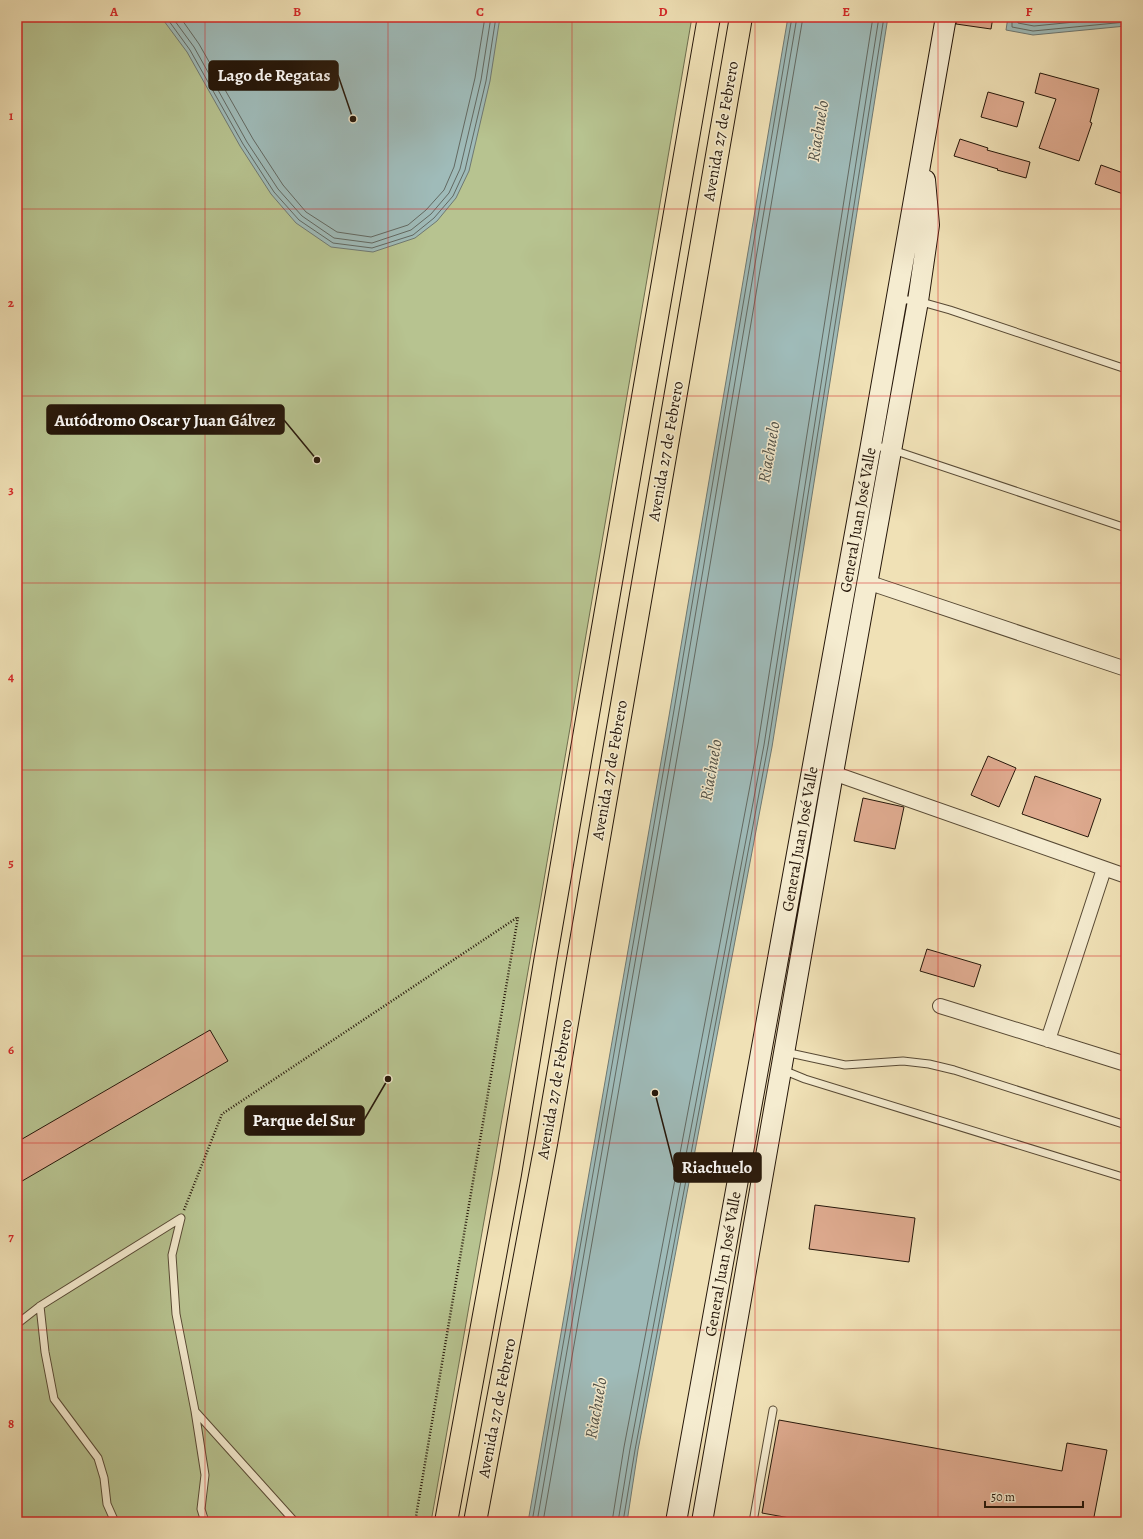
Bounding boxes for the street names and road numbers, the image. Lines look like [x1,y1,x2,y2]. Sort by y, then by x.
street label: Avenida 27 de Febrero [698,59,744,204]
street label: Avenida 27 de Febrero [643,379,689,524]
street label: General Juan José Valle [834,446,882,594]
street label: Avenida 27 de Febrero [587,698,633,843]
street label: General Juan José Valle [776,765,824,913]
street label: Avenida 27 de Febrero [532,1017,578,1162]
street label: General Juan José Valle [699,1190,747,1338]
street label: Avenida 27 de Febrero [472,1336,521,1481]

